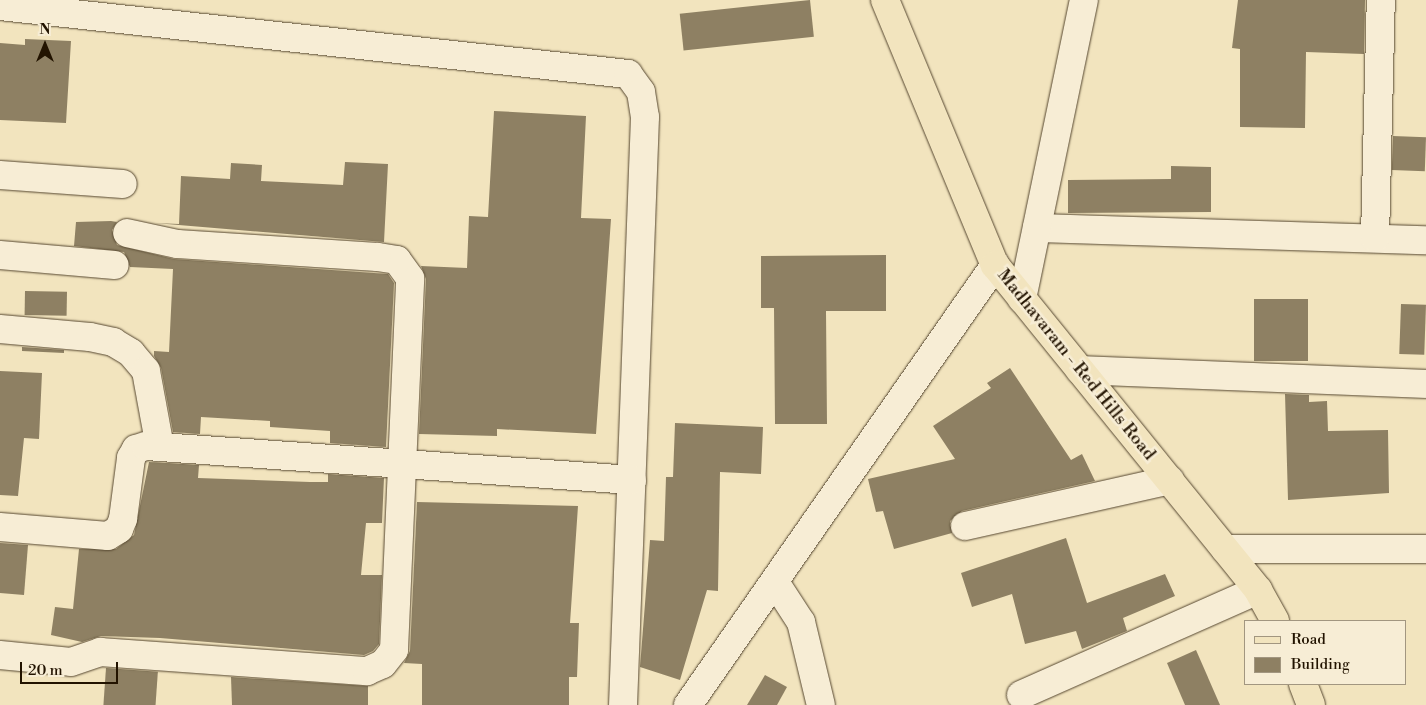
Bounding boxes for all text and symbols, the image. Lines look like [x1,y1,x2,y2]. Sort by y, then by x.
north arrow [20,20,70,70]
text: N [39,21,51,39]
street label: Madhavaram - Red Hills Road [992,265,1160,465]
legend [1244,620,1406,685]
text: Road [1291,630,1326,649]
scale bar [22,652,120,684]
text: Building [1291,655,1350,674]
text: 20 m [28,661,63,680]

